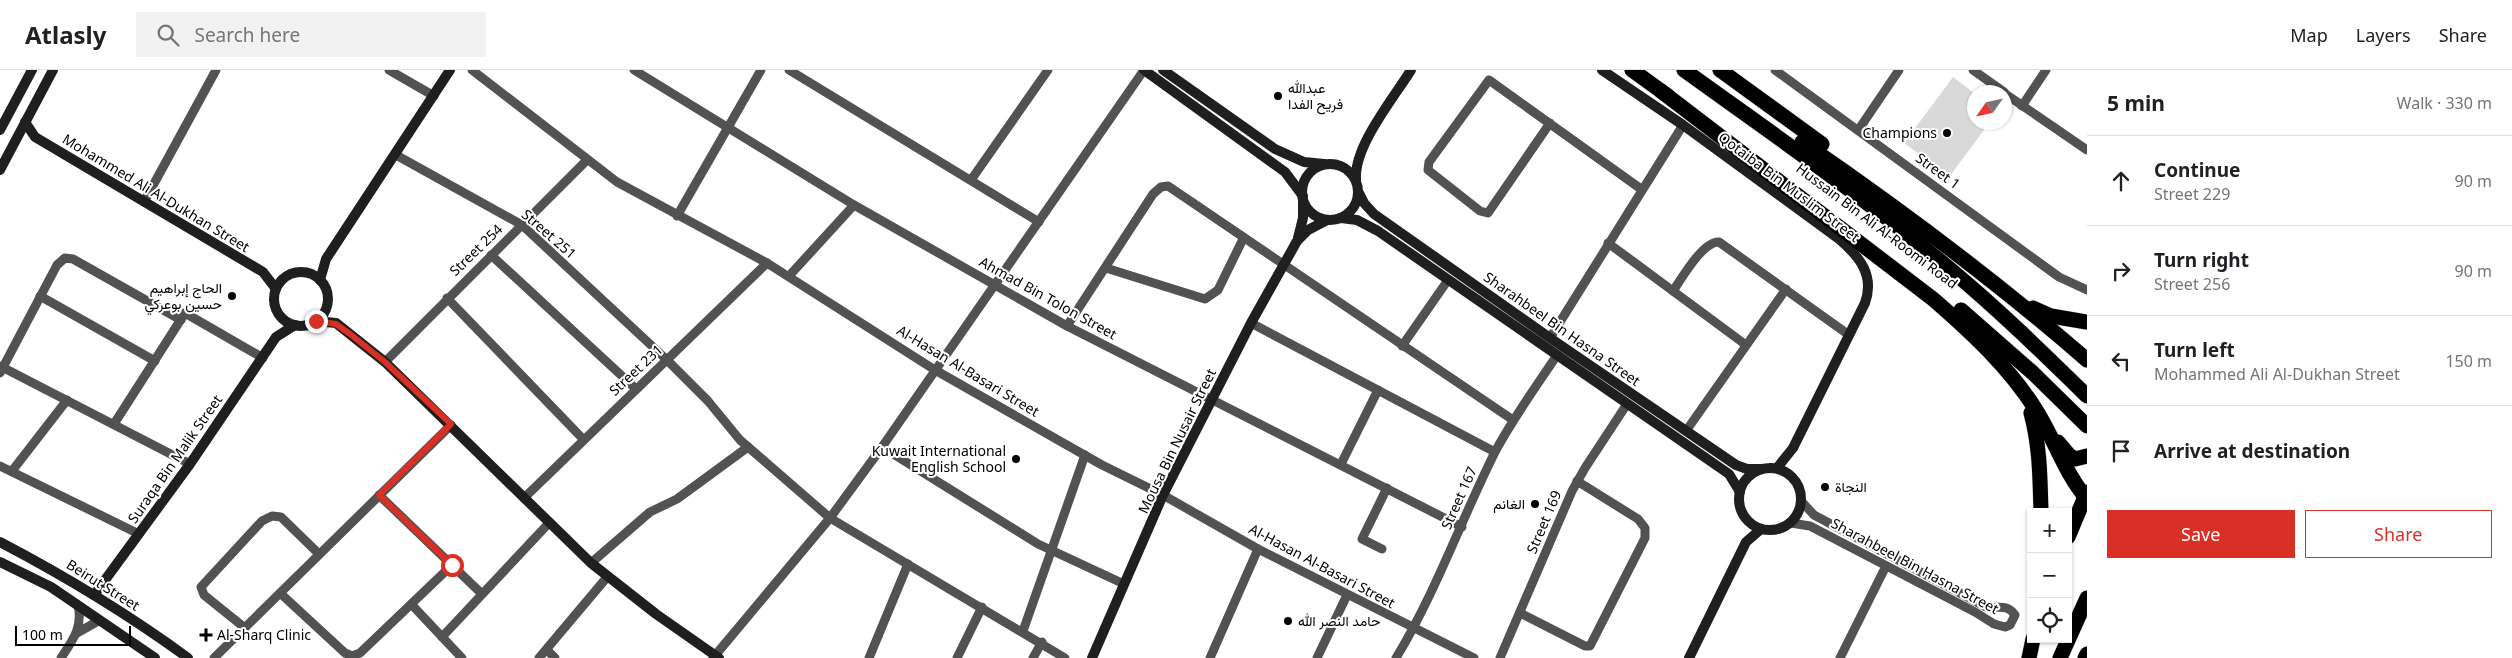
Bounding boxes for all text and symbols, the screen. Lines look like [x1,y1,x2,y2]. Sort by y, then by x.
search box [136,12,486,57]
text: Atlasly [25,18,106,51]
icon: search [154,21,182,49]
text: Search here [194,22,300,48]
text: Map [2290,23,2328,47]
text: Layers [2356,23,2411,47]
text: Share [2439,23,2487,47]
place label: عبدالله فريح الفدا [1288,78,1343,115]
north arrow [1967,85,2012,130]
text: 5 min [2107,89,2165,117]
marker: عبدالله فريح الفدا [1272,90,1284,102]
text: Walk · 330 m [2397,92,2492,114]
place label: Champions [1863,123,1937,142]
street label: Qotaiba Bin Muslim Street [1715,127,1864,246]
marker: Champions [1941,127,1953,139]
street label: Mohammed Ali Al-Dukhan Street [59,129,253,256]
street label: Street 1 [1912,148,1964,193]
text: Continue [2154,157,2240,183]
street label: Hussain Bin Ali Al-Roomi Road [1793,159,1962,293]
icon: ahead [2107,167,2135,195]
text: 90 m [2455,170,2492,192]
text: Street 229 [2154,183,2230,205]
street label: Street 251 [518,205,581,263]
street label: Street 254 [445,220,506,280]
text: Turn right [2154,247,2249,273]
street label: Ahmad Bin Tolon Street [976,252,1120,343]
icon: right [2107,257,2135,285]
text: 90 m [2455,260,2492,282]
street label: Sharahbeel Bin Hasna Street [1480,267,1644,390]
text: Street 256 [2154,273,2230,295]
place label: الحاج إبراهيم حسين بوعركي [144,278,222,316]
marker: الحاج إبراهيم حسين بوعركي [226,290,238,302]
route end [305,310,328,333]
street label: Al-Hasan Al-Basari Street [894,320,1043,421]
text: Turn left [2154,337,2235,363]
street label: Street 231 [605,340,667,399]
icon: left [2107,347,2135,375]
text: 150 m [2445,350,2492,372]
text: Mohammed Ali Al-Dukhan Street [2154,363,2400,385]
street label: Mousa Bin Nusair Street [1133,365,1220,516]
street label: Suraqa Bin Malik Street [123,391,226,527]
icon: arrive [2107,437,2135,465]
text: Arrive at destination [2154,438,2350,464]
place label: Kuwait International English School [872,441,1006,476]
marker: Kuwait International English School [1010,453,1022,465]
street label: Street 167 [1436,463,1481,532]
place label: النجاة [1835,477,1867,496]
marker: النجاة [1819,481,1831,493]
street label: Street 169 [1522,487,1565,556]
place label: الغانم [1493,494,1525,513]
marker: الغانم [1529,498,1541,510]
map controls [2027,508,2072,643]
button: + [2027,508,2072,553]
button: Save [2107,510,2295,558]
button: Share [2305,510,2492,558]
street label: Sharahbeel Bin Hasna Street [1828,513,2002,618]
street label: Al-Hasan Al-Basari Street [1246,519,1399,612]
button: − [2027,553,2072,598]
route start [441,554,464,577]
street label: Beirut Street [63,555,143,615]
button: locate [2027,598,2072,643]
place label: حامد النصر الله [1298,611,1380,630]
marker: حامد النصر الله [1282,615,1294,627]
scale bar [15,623,131,646]
text: 100 m [22,625,63,644]
place label: Al-Sharq Clinic [217,625,311,644]
marker: Al-Sharq Clinic [199,628,213,642]

